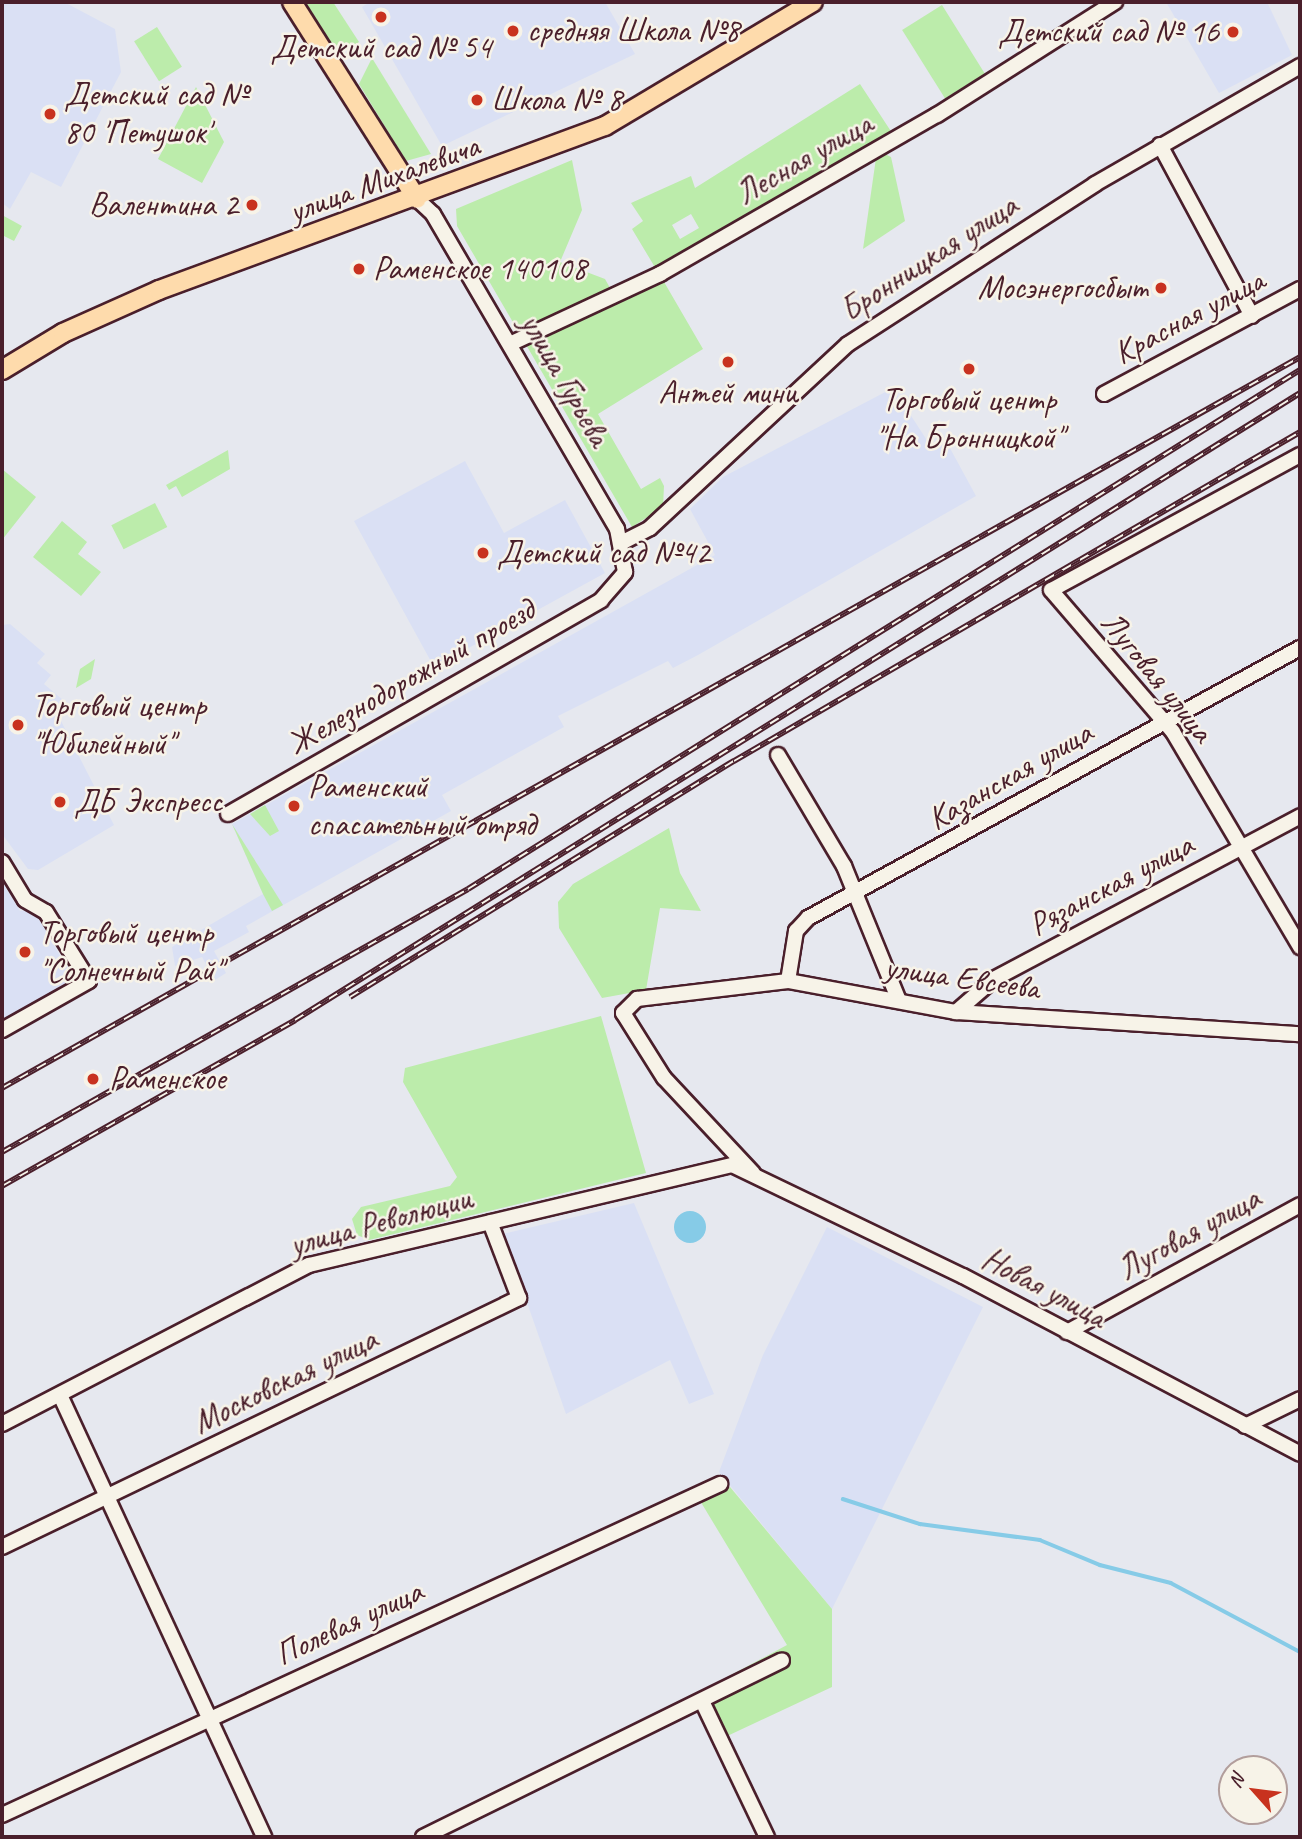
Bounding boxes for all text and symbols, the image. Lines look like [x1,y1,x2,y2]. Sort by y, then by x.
marker: Детский сад № 54 [373,9,389,25]
place label: средняя Школа №8 [527,11,739,51]
place label: Детский сад № 16 [998,12,1219,52]
marker: средняя Школа №8 [505,23,521,39]
marker: Детский сад № 16 [1225,24,1241,40]
place label: Детский сад № 54 [271,28,491,68]
place label: Детский сад № 80 'Петушок' [64,75,247,153]
place label: Школа № 8 [491,80,622,120]
marker: Школа № 8 [469,92,485,108]
street label: Лесная улица [729,104,879,214]
marker: Детский сад № 80 'Петушок' [42,106,58,122]
street label: улица Михалевича [284,126,484,232]
place label: Валентина 2 [89,185,238,225]
street label: Бронницкая улица [832,186,1026,330]
marker: Валентина 2 [244,197,260,213]
place label: Раменское 140108 [373,249,586,289]
marker: Раменское 140108 [351,261,367,277]
street label: Красная улица [1107,261,1271,373]
place label: Мосэнергосбыт [978,268,1147,308]
marker: Мосэнергосбыт [1153,280,1169,296]
street label: улица Гурьева [512,307,618,453]
marker: Антей мини [720,354,736,370]
marker: Торговый центр "На Бронницкой" [961,361,977,377]
place label: Антей мини [658,373,798,413]
place label: Торговый центр "На Бронницкой" [874,380,1064,458]
place label: Детский сад №42 [497,533,710,573]
marker: Детский сад №42 [475,545,491,561]
street label: Железнодорожный проезд [280,590,542,764]
street label: Луговая улица [1092,603,1222,751]
place label: Торговый центр "Юбилейный" [32,686,206,764]
street label: Казанская улица [919,712,1101,840]
marker: Торговый центр "Юбилейный" [10,717,26,733]
place label: Раменский спасательный отряд [308,767,536,845]
place label: ДБ Экспресс [74,782,222,822]
marker: ДБ Экспресс [52,794,68,810]
marker: Раменский спасательный отряд [286,798,302,814]
street label: Рязанская улица [1021,824,1201,946]
place label: Торговый центр "Солнечный Рай" [39,913,222,991]
marker: Торговый центр "Солнечный Рай" [17,944,33,960]
street label: улица Евсеева [882,948,1042,1008]
place label: Раменское [109,1059,225,1099]
marker: Раменское [83,1069,103,1089]
street label: Луговая улица [1110,1178,1268,1290]
street label: улица Революции [286,1179,476,1265]
street label: Новая улица [975,1239,1113,1337]
street label: Московская улица [186,1319,384,1443]
street label: Полевая улица [268,1571,430,1675]
north arrow [1218,1755,1288,1825]
text: N [1223,1770,1250,1792]

